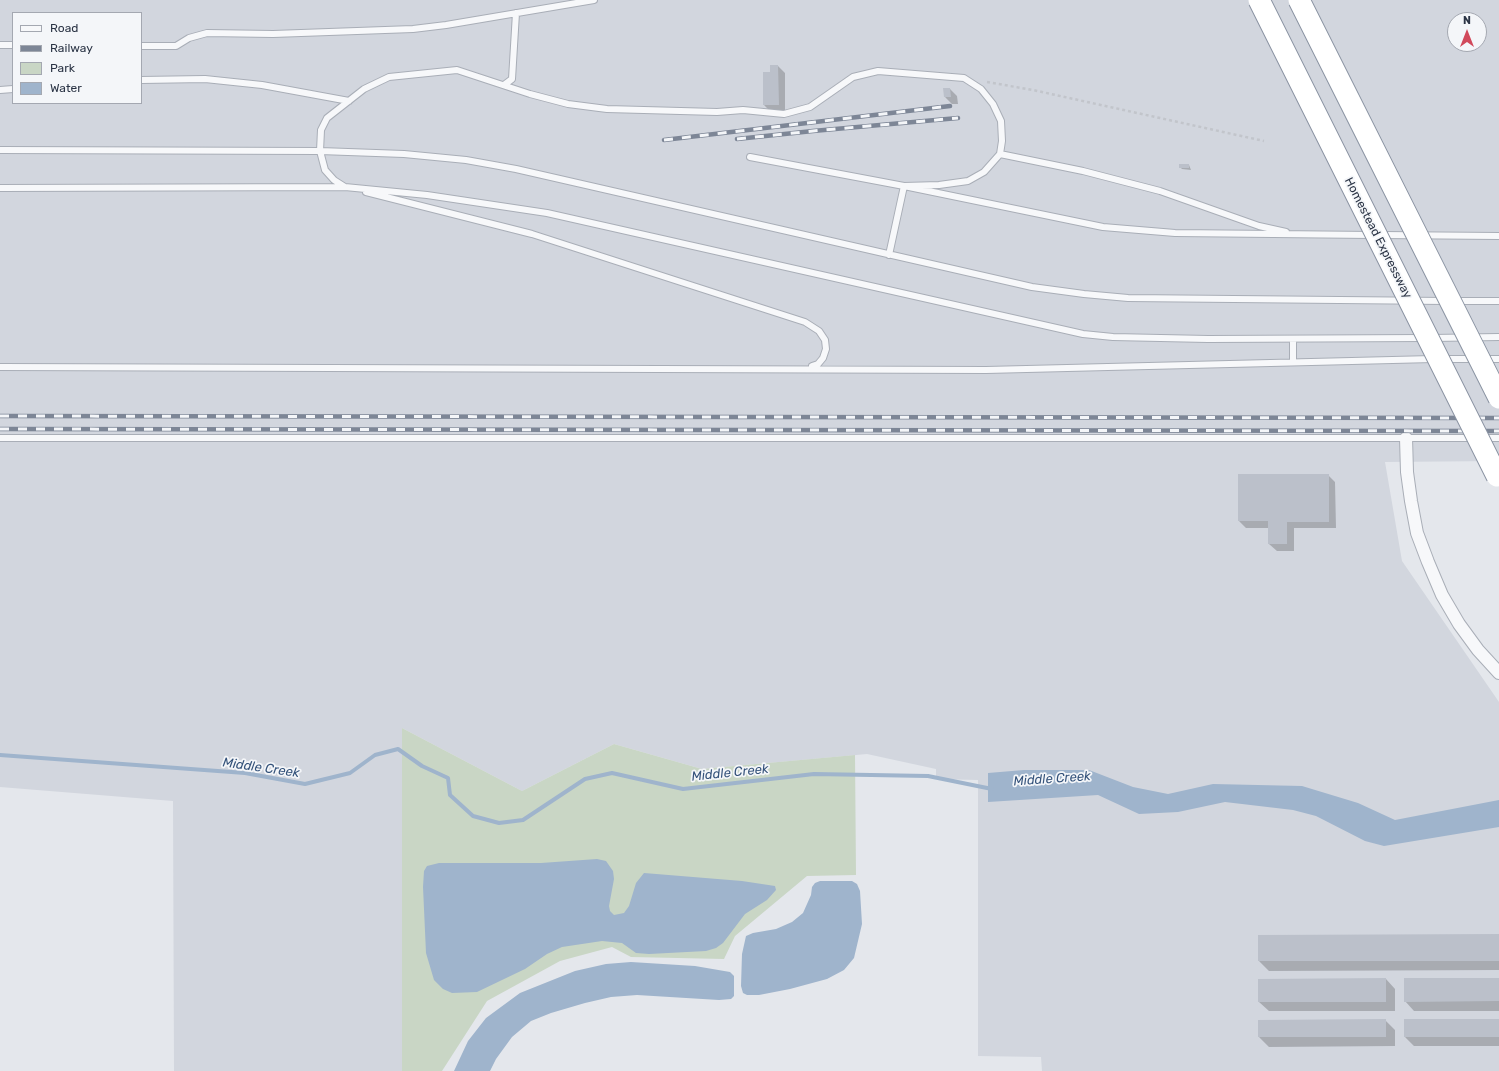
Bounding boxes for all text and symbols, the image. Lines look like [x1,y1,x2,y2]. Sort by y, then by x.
legend [12,12,142,104]
north arrow [1447,12,1487,52]
text: N [1463,14,1471,27]
text: Road [50,21,78,35]
text: Railway [50,41,93,55]
text: Park [50,61,75,75]
text: Water [50,81,82,95]
street label: Homestead Expressway [1341,175,1415,301]
water label: Middle Creek [222,755,300,781]
water label: Middle Creek [691,761,769,785]
water label: Middle Creek [1013,769,1091,789]

